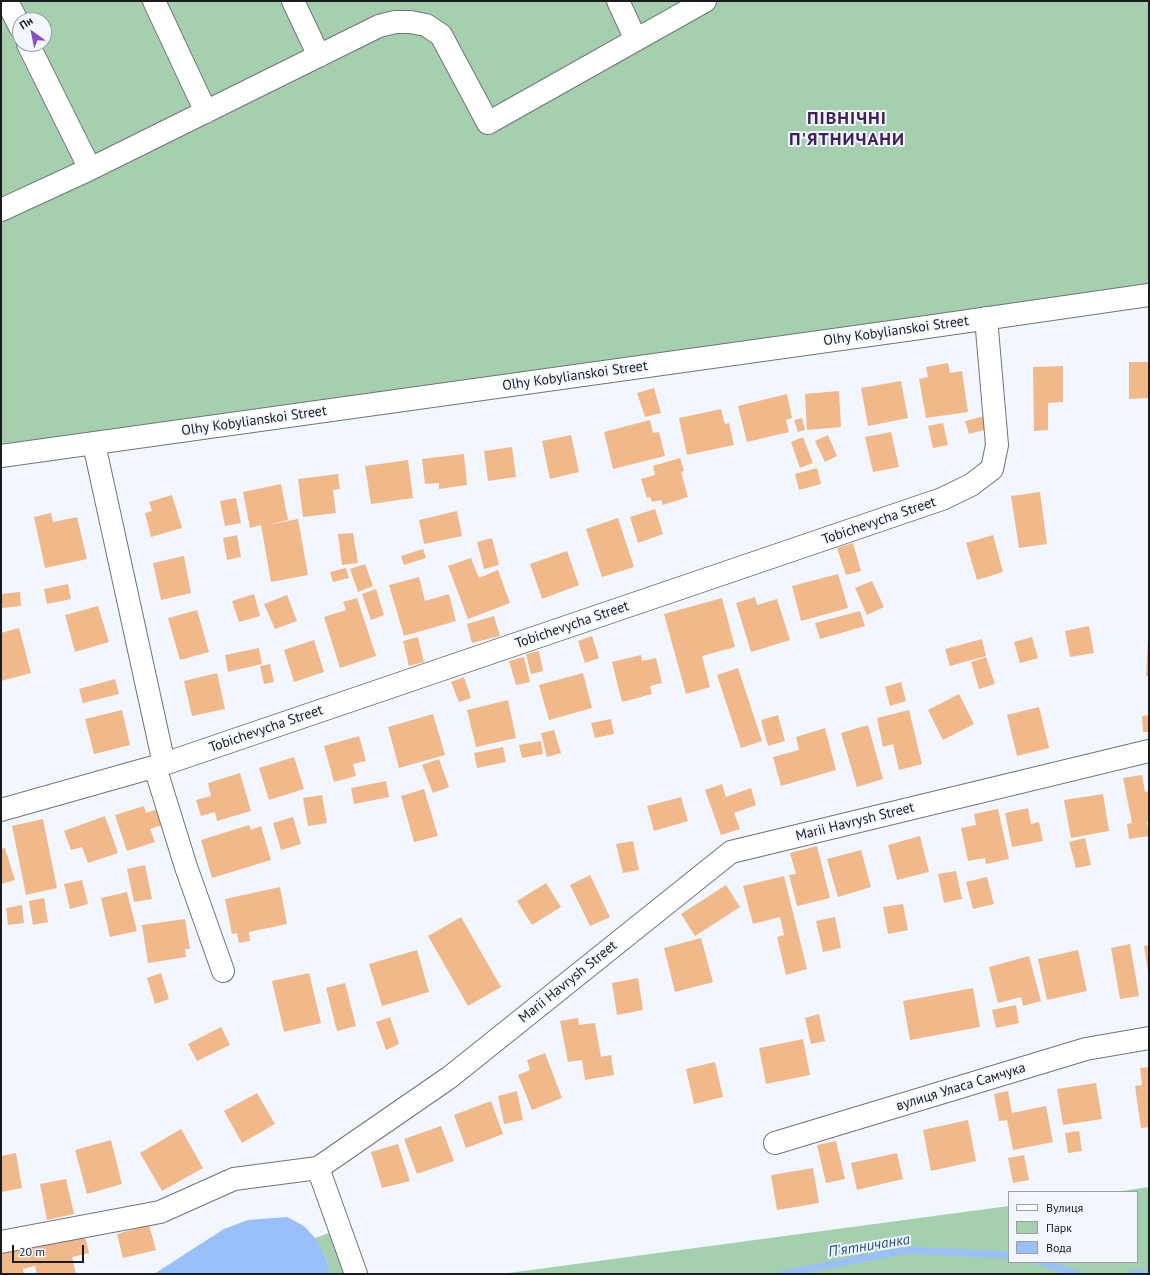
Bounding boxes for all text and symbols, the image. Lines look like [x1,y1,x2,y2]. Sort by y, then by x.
north arrow [12,12,52,52]
text: Пн [17,13,35,32]
district label: ПІВНІЧНІ П'ЯТНИЧАНИ [789,108,905,150]
street label: Olhy Kobylianskoi Street [822,312,970,350]
street label: Olhy Kobylianskoi Street [501,357,649,395]
street label: Olhy Kobylianskoi Street [180,402,328,440]
street label: Tobichevycha Street [820,494,938,548]
street label: Tobichevycha Street [513,598,631,652]
street label: Tobichevycha Street [207,702,325,756]
street label: Marii Havrysh Street [794,799,916,845]
street label: Marii Havrysh Street [516,937,620,1027]
street label: вулиця Уласа Самчука [894,1059,1028,1115]
legend [1008,1191,1138,1263]
text: Вулиця [1046,1200,1083,1215]
text: Парк [1046,1220,1072,1235]
water label: П'ятничанка [827,1231,911,1261]
scale bar [14,1237,86,1263]
text: Вода [1046,1240,1072,1255]
text: 20 m [19,1244,45,1259]

